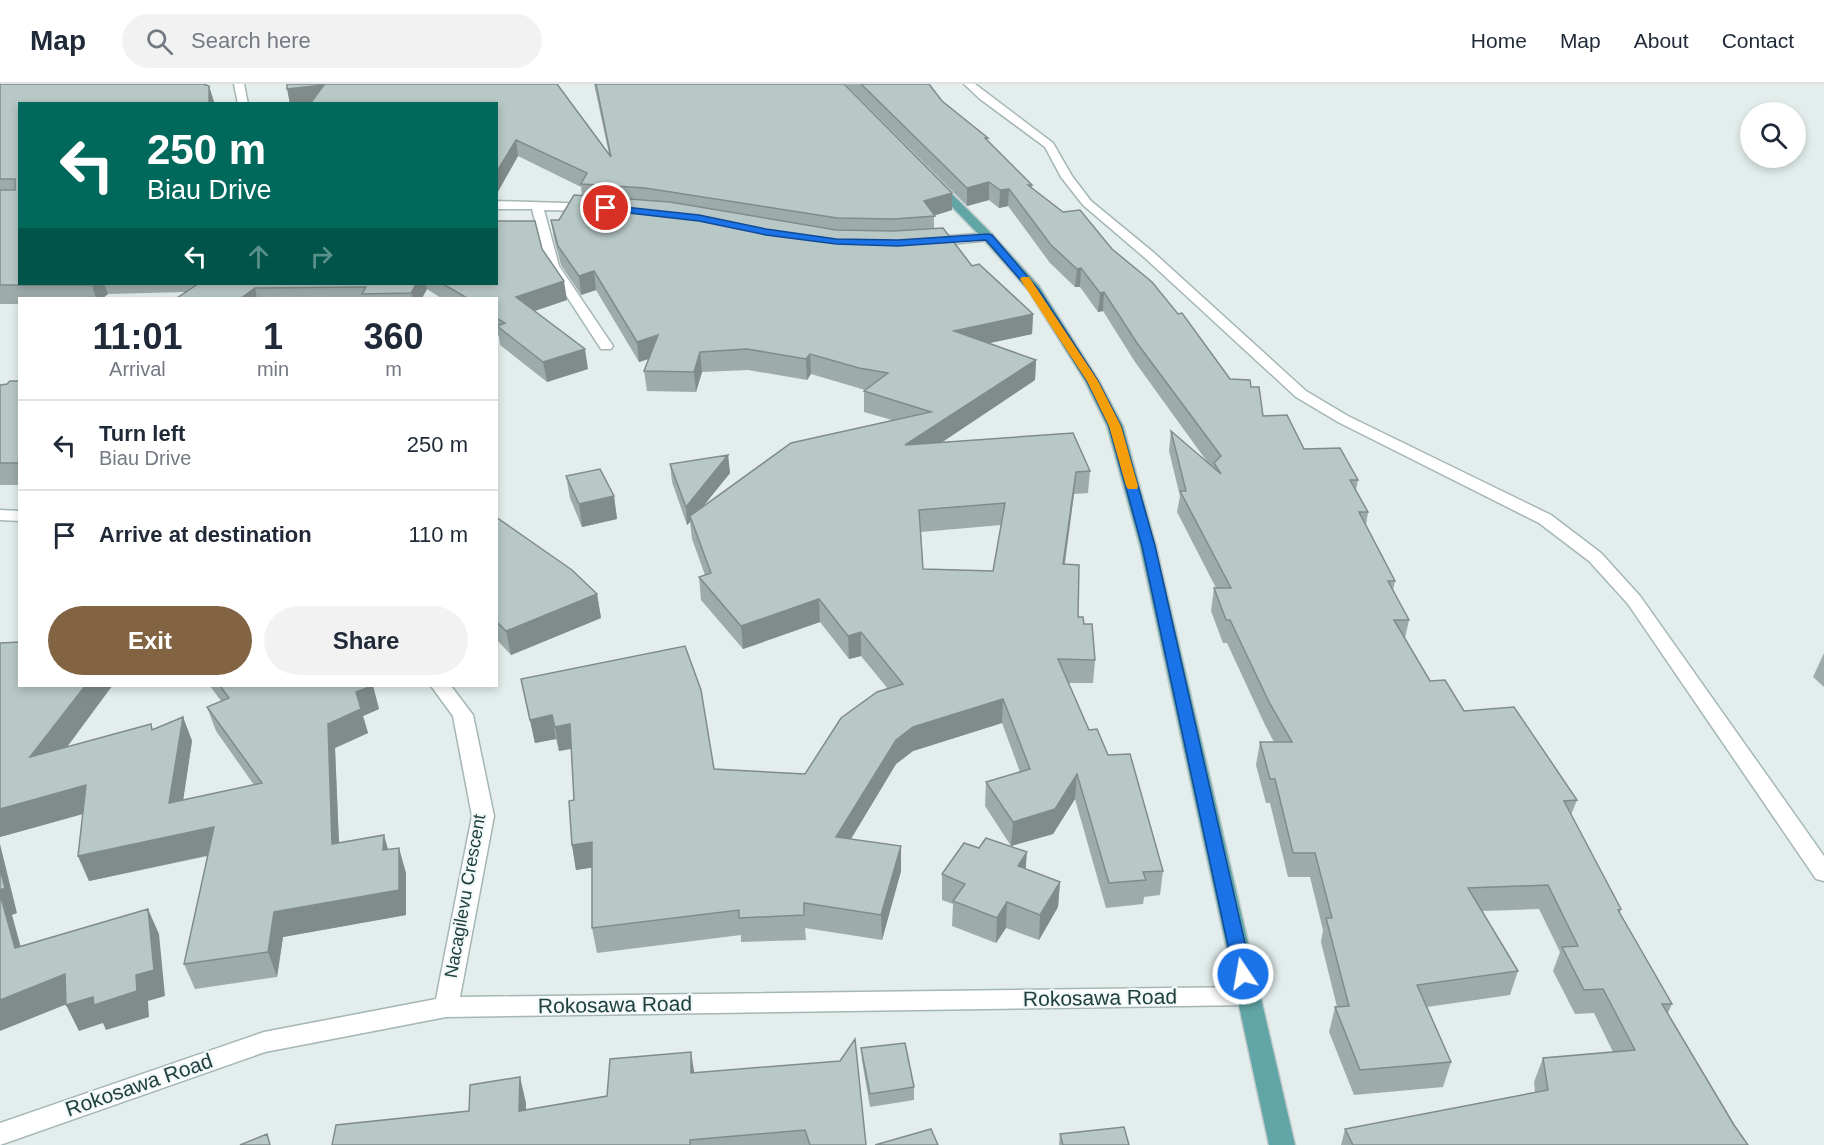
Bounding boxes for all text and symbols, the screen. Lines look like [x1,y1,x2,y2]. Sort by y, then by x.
search box [122,14,542,68]
text: Map [30,25,86,56]
icon: search [143,25,176,58]
text: Search here [191,28,311,53]
text: Home [1471,29,1527,52]
text: Map [1560,29,1601,52]
text: About [1634,29,1689,52]
text: Contact [1722,29,1794,52]
map controls [1740,102,1806,168]
button: search [1740,102,1806,168]
icon: left [48,126,126,204]
text: 250 m [147,126,266,173]
text: Biau Drive [147,175,272,205]
pin [580,182,631,233]
icon: arrive [589,191,622,224]
icon: left [179,240,212,273]
icon: ahead [242,240,275,273]
icon: right [305,240,338,273]
text: 11:01 [92,316,182,357]
text: 1 [263,316,283,357]
text: 360 [364,316,424,357]
text: Arrival [109,358,166,380]
text: min [257,358,289,380]
text: m [385,358,402,380]
text: Turn left [99,421,185,446]
icon: left [48,429,81,462]
text: 250 m [407,432,468,457]
text: Biau Drive [99,447,191,469]
icon: arrive [48,519,81,552]
text: Arrive at destination [99,522,312,547]
text: 110 m [408,522,468,547]
button: Exit [48,606,252,675]
button: Share [264,606,468,675]
street label: Nacagilevu Crescent [441,812,489,980]
position arrow [1211,942,1275,1006]
street label: Rokosawa Road [1023,985,1177,1010]
street label: Rokosawa Road [538,992,692,1017]
street label: Rokosawa Road [62,1049,215,1120]

